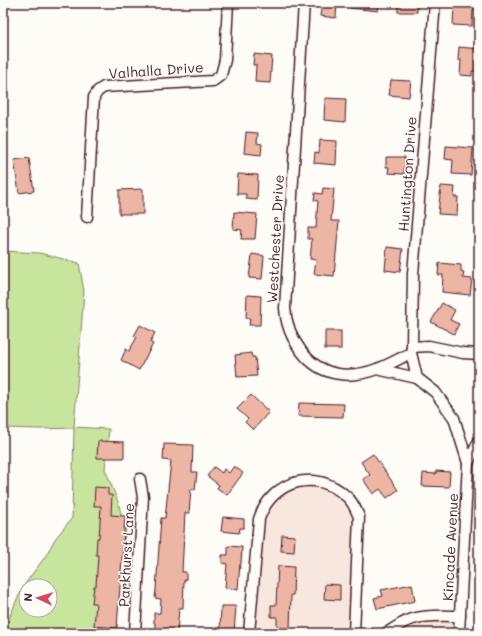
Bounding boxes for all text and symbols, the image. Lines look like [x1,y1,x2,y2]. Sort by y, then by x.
street label: Valhalla Drive [108,57,204,83]
street label: Huntington Drive [393,116,421,232]
street label: Westchester Drive [262,174,288,304]
street label: Kincade Avenue [438,493,462,601]
street label: Parkhurst Lane [114,502,138,608]
north arrow [18,578,58,618]
text: N [20,593,35,602]

